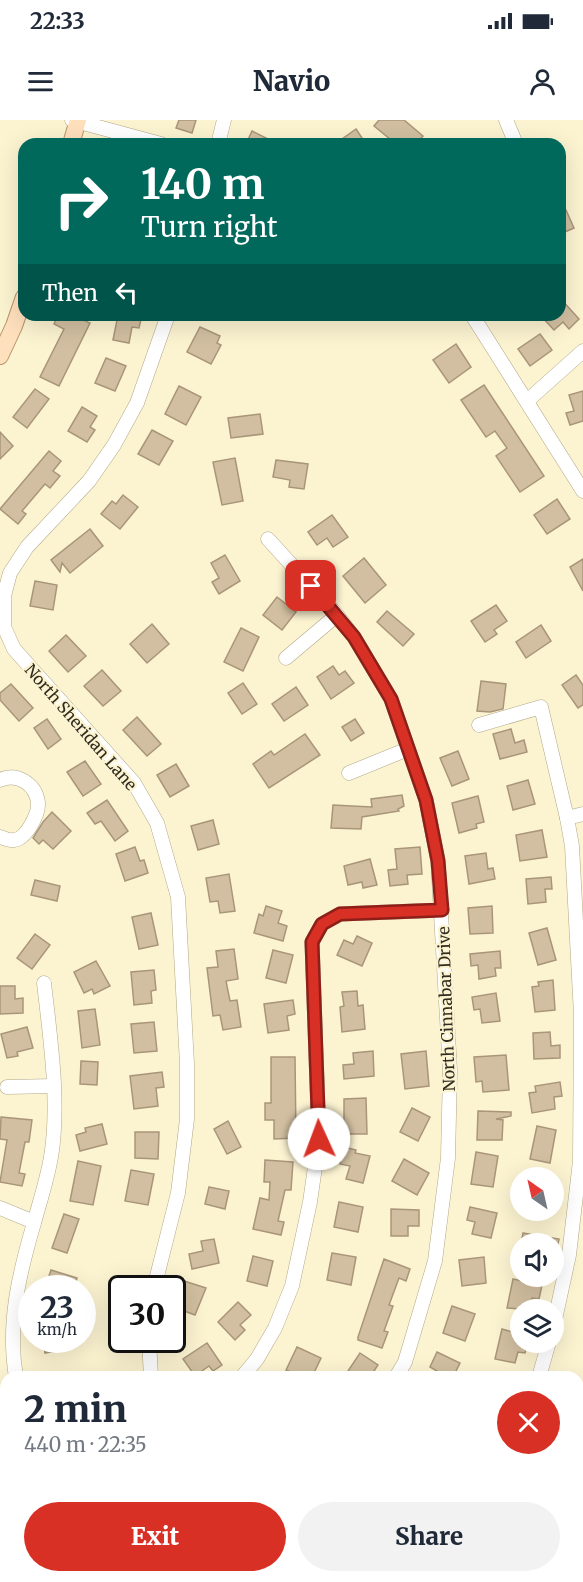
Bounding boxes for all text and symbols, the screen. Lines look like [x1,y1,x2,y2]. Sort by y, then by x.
text: 22:33 [30,7,85,35]
text: Navio [253,64,330,98]
icon: menu [24,65,57,98]
icon: person [526,65,559,98]
text: 140 m [141,158,264,210]
icon: right [42,162,120,240]
text: Turn right [141,210,278,244]
icon: left [110,276,143,309]
text: Then [42,279,98,307]
pin [285,560,336,611]
icon: arrive [294,569,327,602]
street label: North Sheridan Lane [21,660,141,794]
street label: North Cinnabar Drive [433,926,459,1092]
position arrow [287,1107,351,1171]
north arrow [510,1167,564,1221]
map controls [510,1167,564,1353]
button: sound [510,1233,564,1287]
speed limit sign: 30 [108,1275,186,1353]
text: 23 [40,1288,74,1326]
button: layers [510,1299,564,1353]
text: km/h [37,1320,77,1339]
text: 2 min [24,1387,127,1432]
button: close [497,1391,560,1454]
text: 440 m · 22:35 [24,1432,147,1457]
button: Exit [24,1502,286,1571]
button: Share [298,1502,560,1571]

